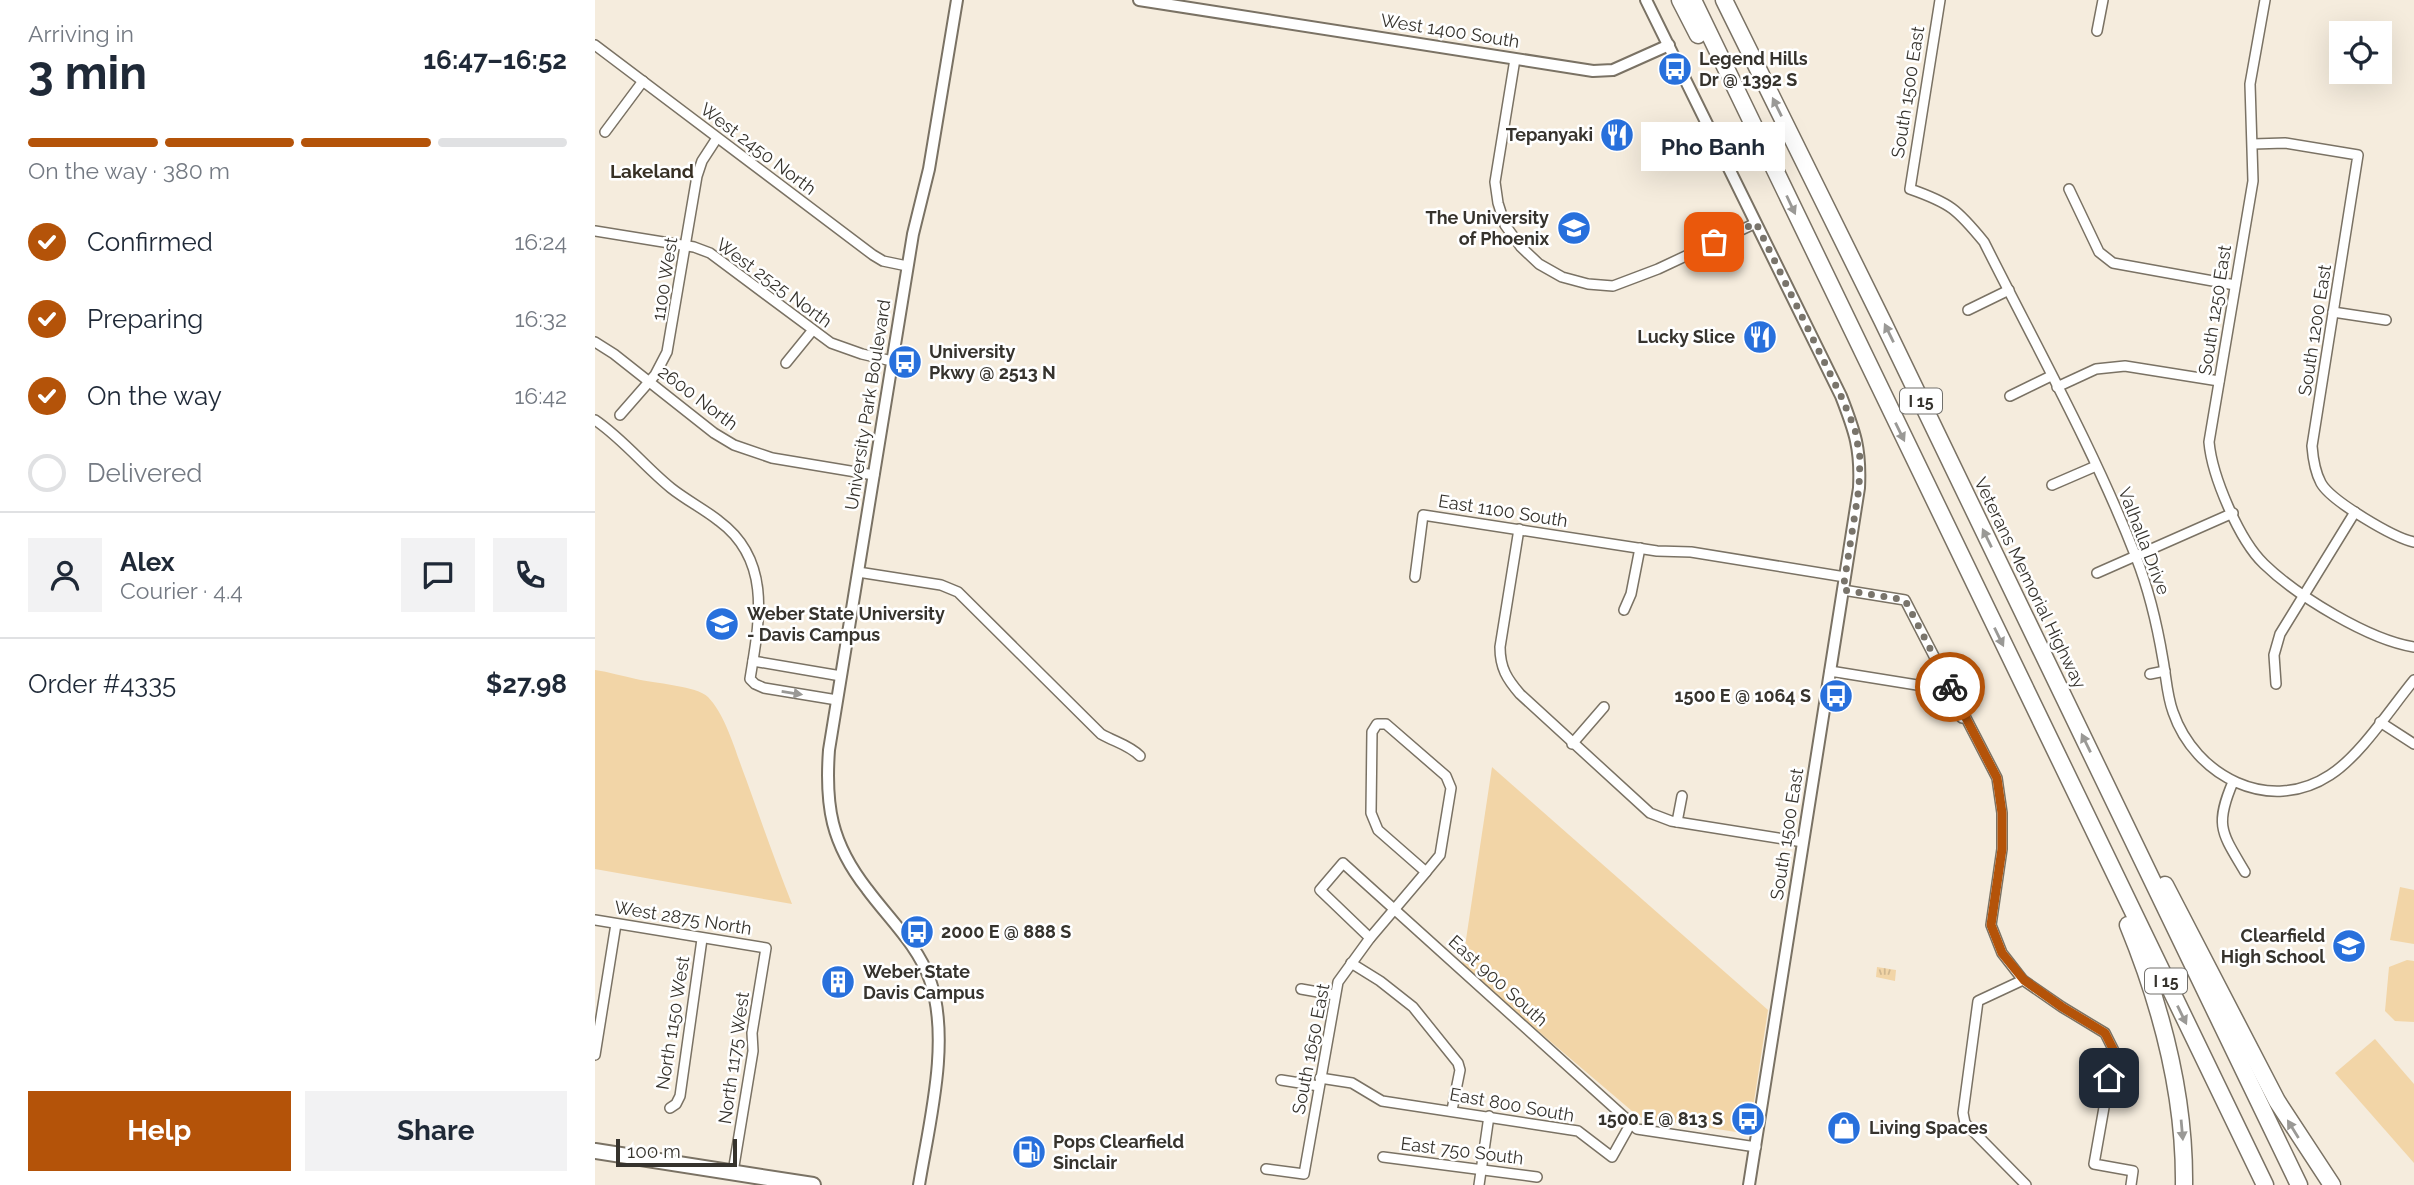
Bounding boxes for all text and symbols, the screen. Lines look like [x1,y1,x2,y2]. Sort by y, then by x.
street label: West 1400 South [1379,9,1521,52]
text: Arriving in [28,20,134,47]
map controls [2329,21,2392,84]
button: locate [2329,21,2392,84]
street label: South 1500 East [1887,25,1928,159]
text: 16:47–16:52 [423,45,567,75]
text: 3 min [28,46,147,100]
place label: Legend Hills Dr @ 1392 S [1699,48,1808,90]
bus stop icon: Legend Hills Dr @ 1392 S [1656,50,1694,88]
one-way arrow [1771,97,1782,117]
street label: West 2450 North [696,98,820,199]
restaurant icon: Tepanyaki [1598,116,1636,154]
callout: Pho Banh [1642,123,1786,172]
place label: Tepanyaki [1506,124,1593,145]
text: Pho Banh [1661,133,1765,160]
text: On the way · 380 m [28,157,230,184]
district label: Lakeland [610,160,694,182]
one-way arrow [1786,195,1797,215]
place label: The University of Phoenix [1426,207,1549,249]
school or university icon: The University of Phoenix [1555,209,1593,247]
pin [1684,212,1744,272]
icon: check [28,223,66,261]
icon: bag [1695,223,1733,261]
text: Confirmed [87,227,213,257]
text: 16:24 [514,228,567,255]
street label: West 2525 North [712,234,836,332]
street label: 1100 West [648,236,681,322]
street label: South 1250 East [2194,243,2235,376]
street label: South 1200 East [2294,263,2335,397]
street label: University Park Boulevard [840,298,895,512]
icon: check [28,300,66,338]
text: Preparing [87,304,203,334]
text: 16:32 [515,305,567,332]
restaurant icon: Lucky Slice [1741,318,1779,356]
one-way arrow [1883,323,1894,343]
place label: Lucky Slice [1637,326,1735,347]
place label: University Pkwy @ 2513 N [929,341,1056,383]
bus stop icon: University Pkwy @ 2513 N [886,343,924,381]
street label: 2600 North [654,361,742,434]
icon: check [28,377,66,415]
text: On the way [87,381,222,411]
text: 16:42 [514,382,567,409]
road number: I 15 [1900,388,1942,414]
one-way arrow [1894,422,1906,442]
text: Delivered [87,458,202,488]
street label: Veterans Memorial Highway [1970,474,2091,692]
street label: Valhalla Drive [2114,484,2175,598]
street label: East 1100 South [1437,490,1569,531]
one-way arrow [1981,528,1993,548]
button: person [28,538,102,612]
button: chat [401,538,475,612]
button: phone [493,538,567,612]
text: Alex [120,547,175,577]
text: Courier · 4.4 [120,577,243,604]
place label: Weber State University - Davis Campus [747,603,945,645]
school or university icon: Weber State University - Davis Campus [703,605,741,643]
one-way arrow [1993,627,2005,647]
courier [1915,652,1985,722]
icon: bike [1931,668,1969,706]
text: Order #4335 [28,669,176,699]
text: $27.98 [486,669,567,699]
bus stop icon: 1500 E @ 1064 S [1817,677,1855,715]
place label: 1500 E @ 1064 S [1675,685,1811,706]
one-way arrow [781,688,803,699]
one-way arrow [2080,733,2091,753]
street label: South 1500 East [1766,767,1807,901]
street label: West 2875 North [613,896,753,939]
bus stop icon: 2000 E @ 888 S [898,913,936,951]
place label: 2000 E @ 888 S [941,921,1071,942]
place label: Clearfield High School [2221,925,2325,967]
school or university icon: Clearfield High School [2330,927,2368,965]
street label: East 900 South [1444,931,1552,1031]
street label: North 1150 West [652,955,693,1091]
place label: Weber State Davis Campus [863,961,984,1003]
building icon: Weber State Davis Campus [819,963,857,1001]
road number: I 15 [2145,968,2187,993]
street label: South 1650 East [1288,982,1333,1116]
street label: North 1175 West [714,990,753,1125]
one-way arrow [2176,1005,2188,1025]
pin [2079,1048,2139,1108]
icon: home [2090,1059,2128,1097]
street label: East 800 South [1448,1083,1576,1126]
button: Help [28,1091,291,1171]
button: Share [305,1091,567,1171]
bus stop icon: 1500 E @ 813 S [1729,1100,1767,1138]
place label: 1500 E @ 813 S [1598,1108,1723,1129]
shop icon: Living Spaces [1825,1109,1863,1147]
place label: Living Spaces [1869,1117,1988,1138]
one-way arrow [2177,1119,2188,1141]
one-way arrow [2287,1119,2300,1138]
place label: Pops Clearfield Sinclair [1053,1131,1184,1173]
fuel station icon: Pops Clearfield Sinclair [1010,1133,1048,1171]
street label: East 750 South [1399,1133,1525,1168]
scale bar [616,1136,737,1168]
text: 100 m [627,1140,681,1162]

